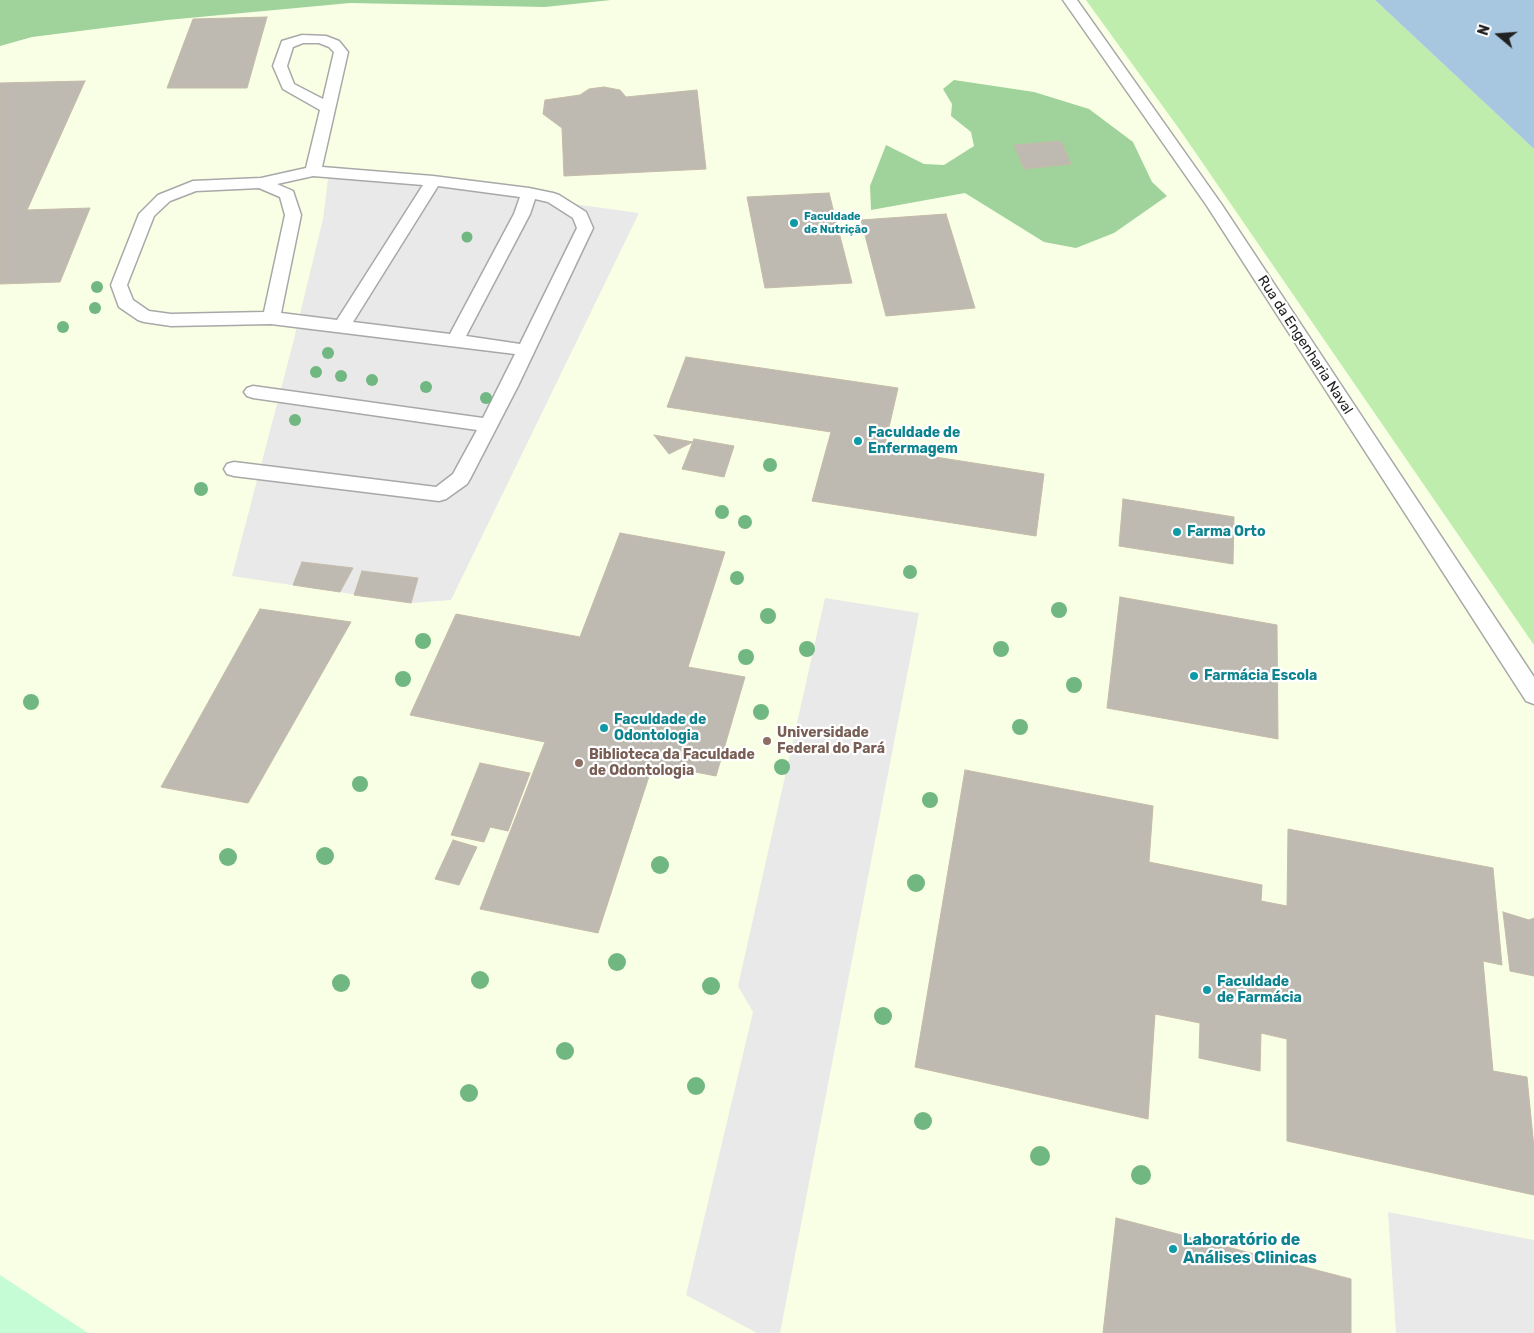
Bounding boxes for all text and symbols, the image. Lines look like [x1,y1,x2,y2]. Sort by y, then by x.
north arrow [1474,10,1524,60]
text: N [1475,23,1494,38]
place label: Faculdade de Nutrição [804,210,868,236]
marker: Faculdade de Nutrição [788,217,800,229]
street label: Rua da Engenharia Naval [1254,273,1356,417]
place label: Faculdade de Enfermagem [868,425,960,458]
marker: Faculdade de Enfermagem [852,435,864,447]
place label: Farma Orto [1187,524,1265,540]
marker: Farma Orto [1171,526,1183,538]
place label: Farmácia Escola [1204,668,1317,684]
marker: Farmácia Escola [1188,670,1200,682]
place label: Faculdade de Odontologia [614,712,706,744]
marker: Faculdade de Odontologia [598,722,610,734]
place label: Universidade Federal do Pará [777,725,885,758]
marker: Universidade Federal do Pará [761,735,773,747]
place label: Biblioteca da Faculdade de Odontologia [589,747,755,780]
marker: Biblioteca da Faculdade de Odontologia [573,757,585,769]
place label: Faculdade de Farmácia [1217,974,1302,1006]
marker: Faculdade de Farmácia [1201,984,1213,996]
place label: Laboratório de Análises Clinicas [1183,1230,1317,1268]
marker: Laboratório de Análises Clinicas [1167,1243,1179,1255]

